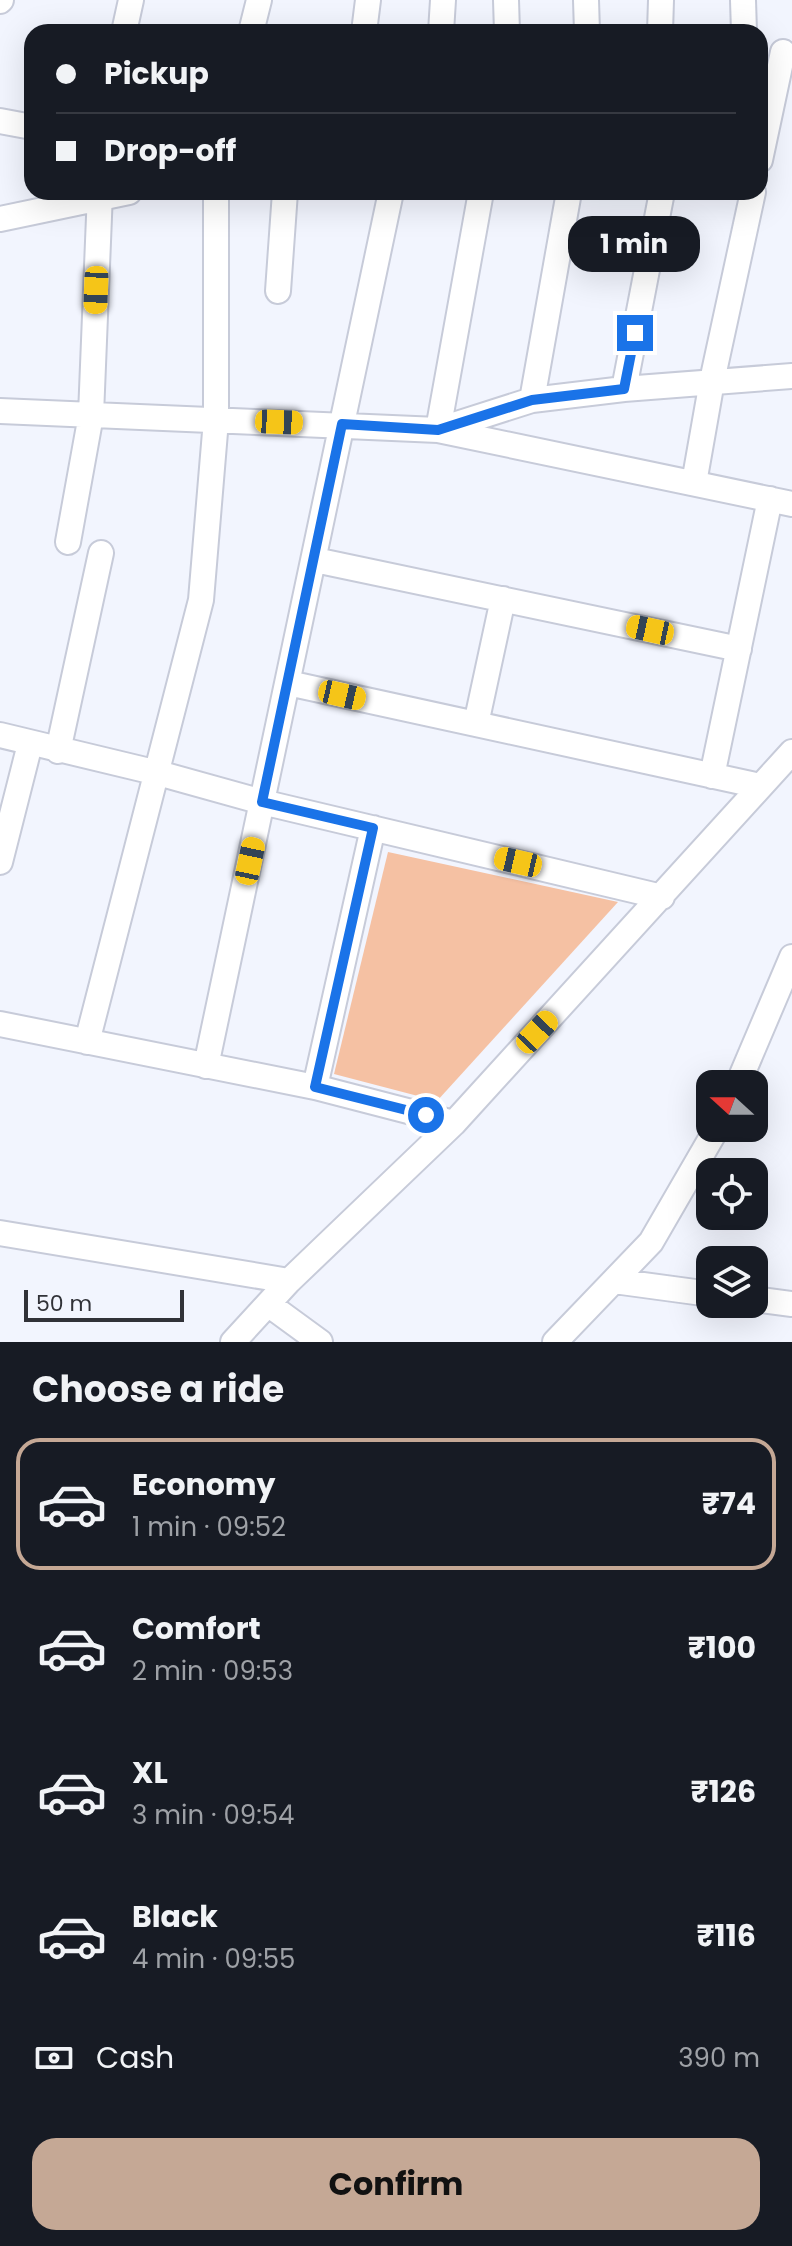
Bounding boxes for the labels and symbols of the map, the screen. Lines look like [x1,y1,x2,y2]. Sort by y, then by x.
callout: 1 min [569,217,701,273]
car [83,266,109,314]
route end [617,315,653,351]
car [255,409,303,435]
car [624,613,676,647]
car [316,678,368,712]
car [233,835,267,887]
car [492,845,544,879]
car [512,1006,562,1058]
north arrow [696,1070,768,1142]
route start [408,1097,444,1133]
scale bar [24,1286,184,1322]

